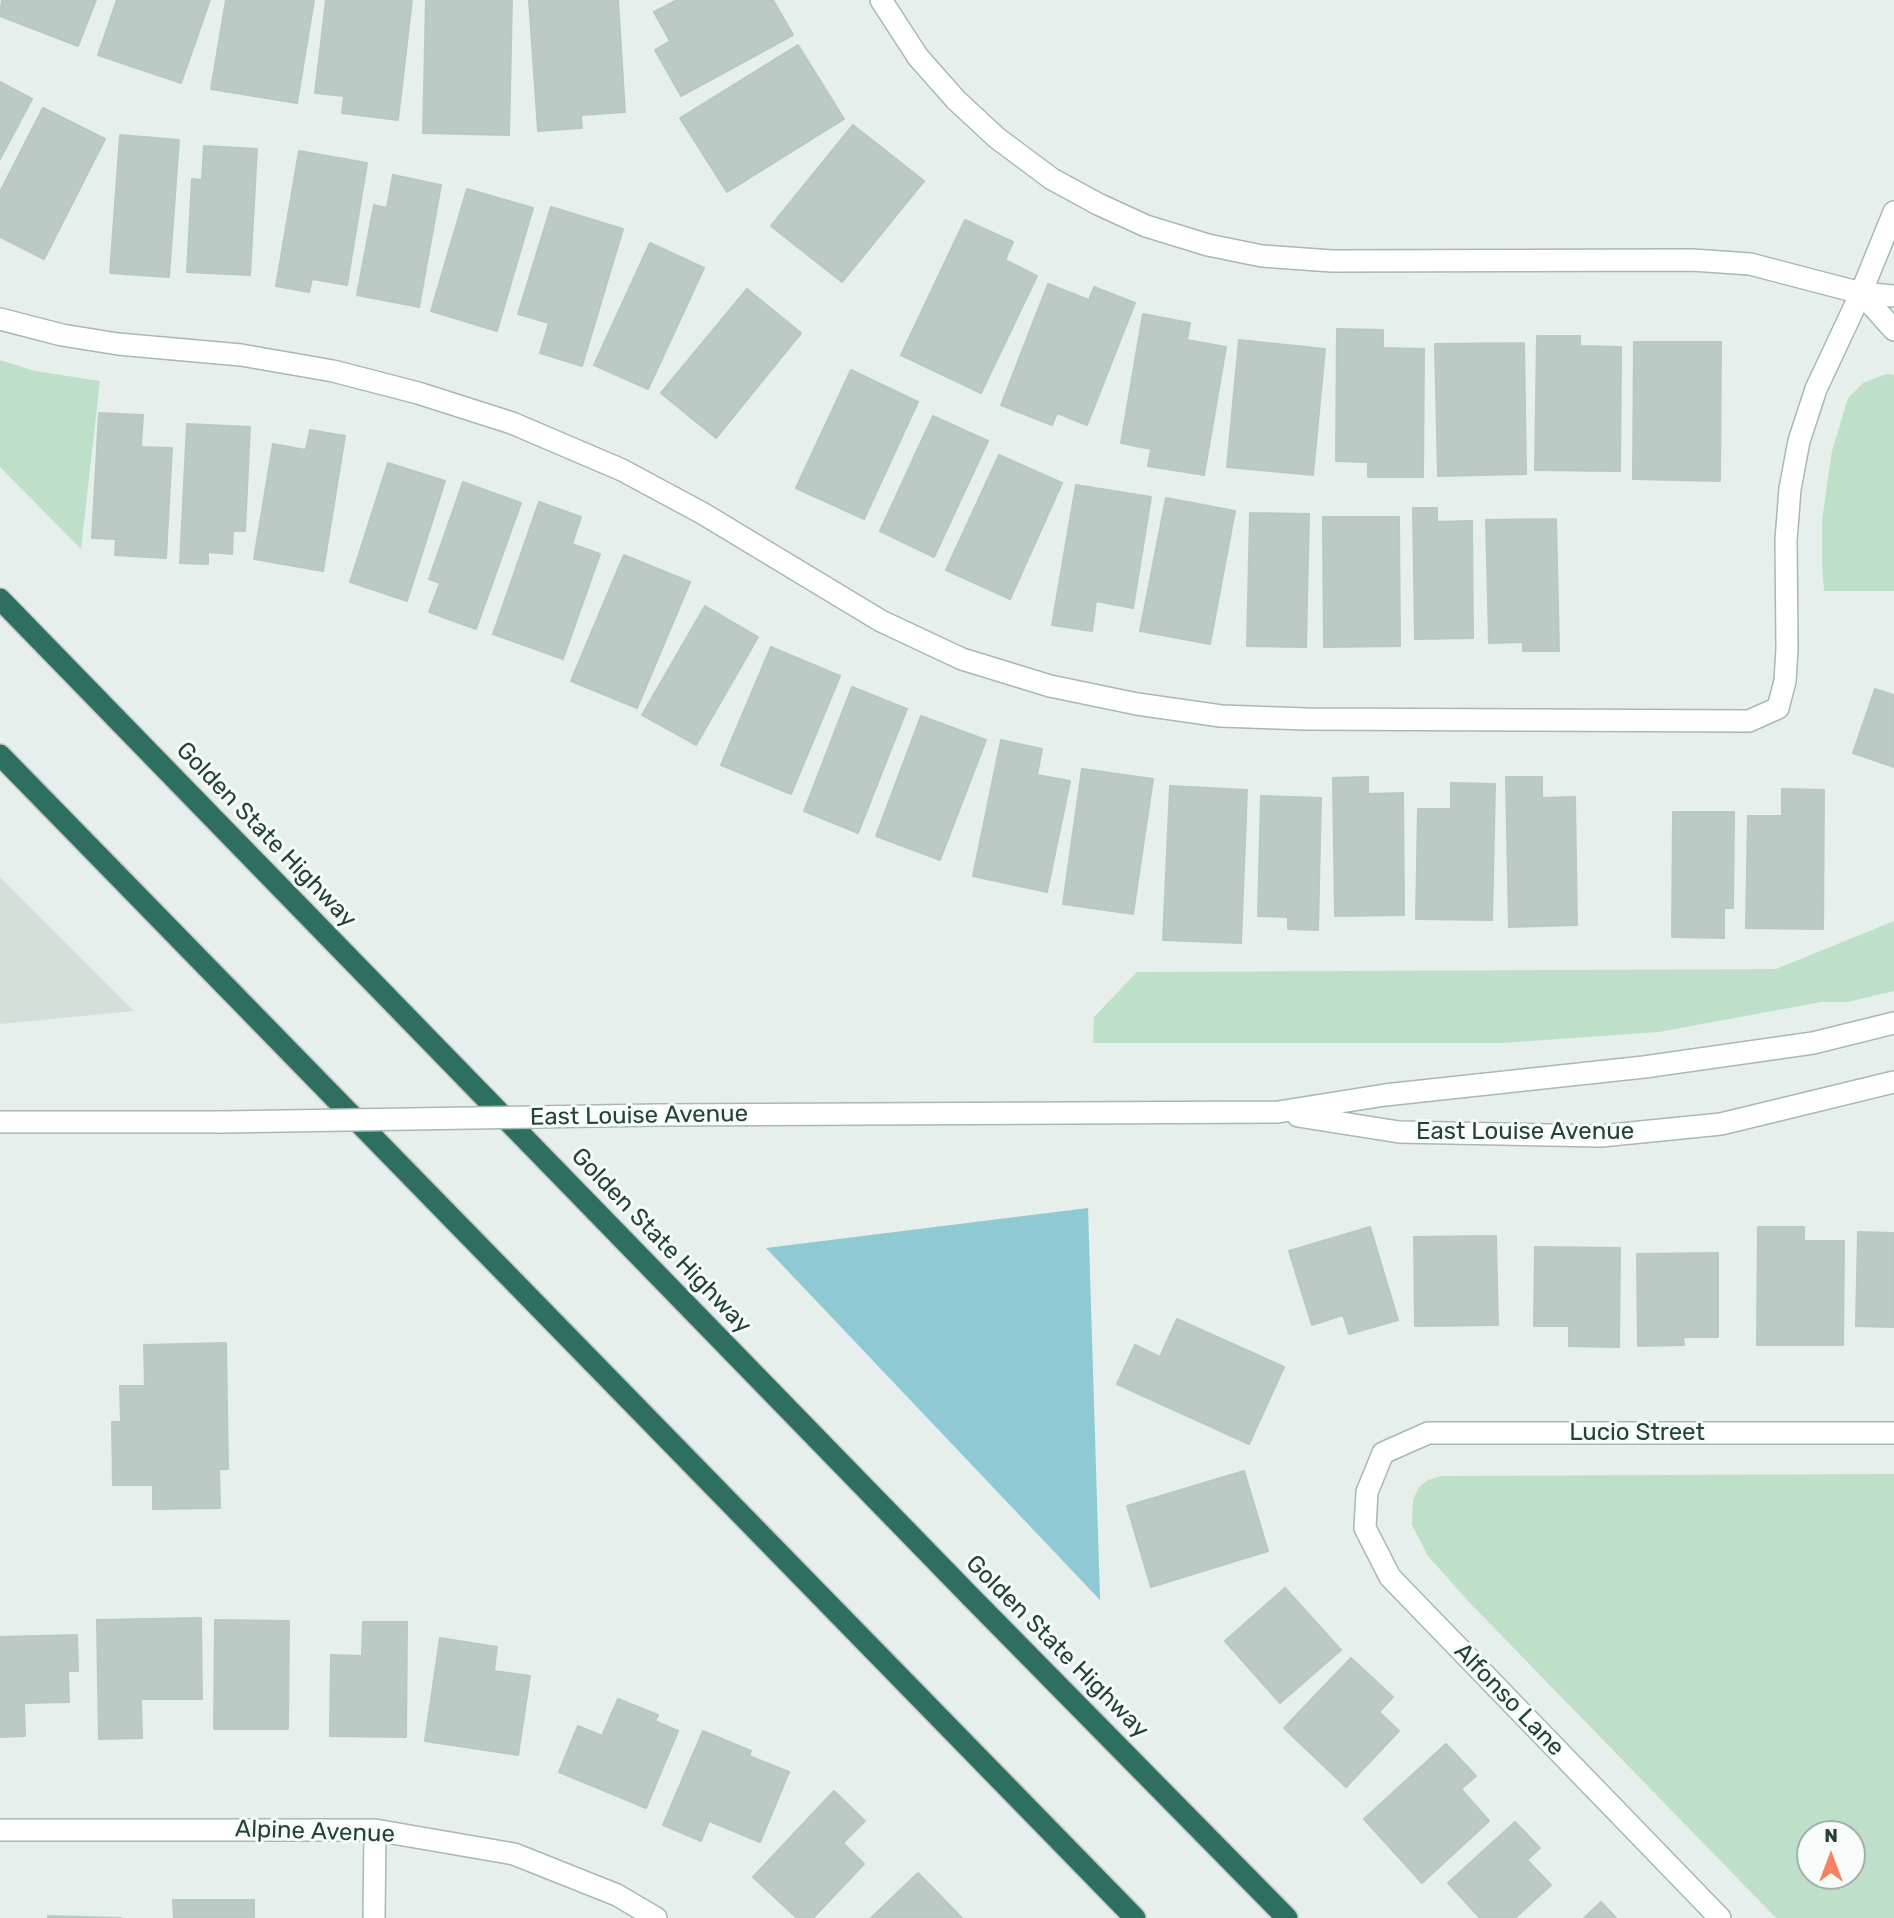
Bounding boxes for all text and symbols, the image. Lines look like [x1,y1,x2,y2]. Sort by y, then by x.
street label: Golden State Highway [170,736,362,934]
street label: East Louise Avenue [530,1100,748,1132]
street label: East Louise Avenue [1416,1118,1634,1146]
street label: Golden State Highway [565,1142,757,1340]
street label: Lucio Street [1569,1419,1705,1447]
street label: Golden State Highway [959,1549,1155,1745]
street label: Alfonso Lane [1448,1638,1570,1762]
street label: Alpine Avenue [235,1815,395,1849]
north arrow [1796,1820,1866,1890]
text: N [1824,1824,1838,1847]

